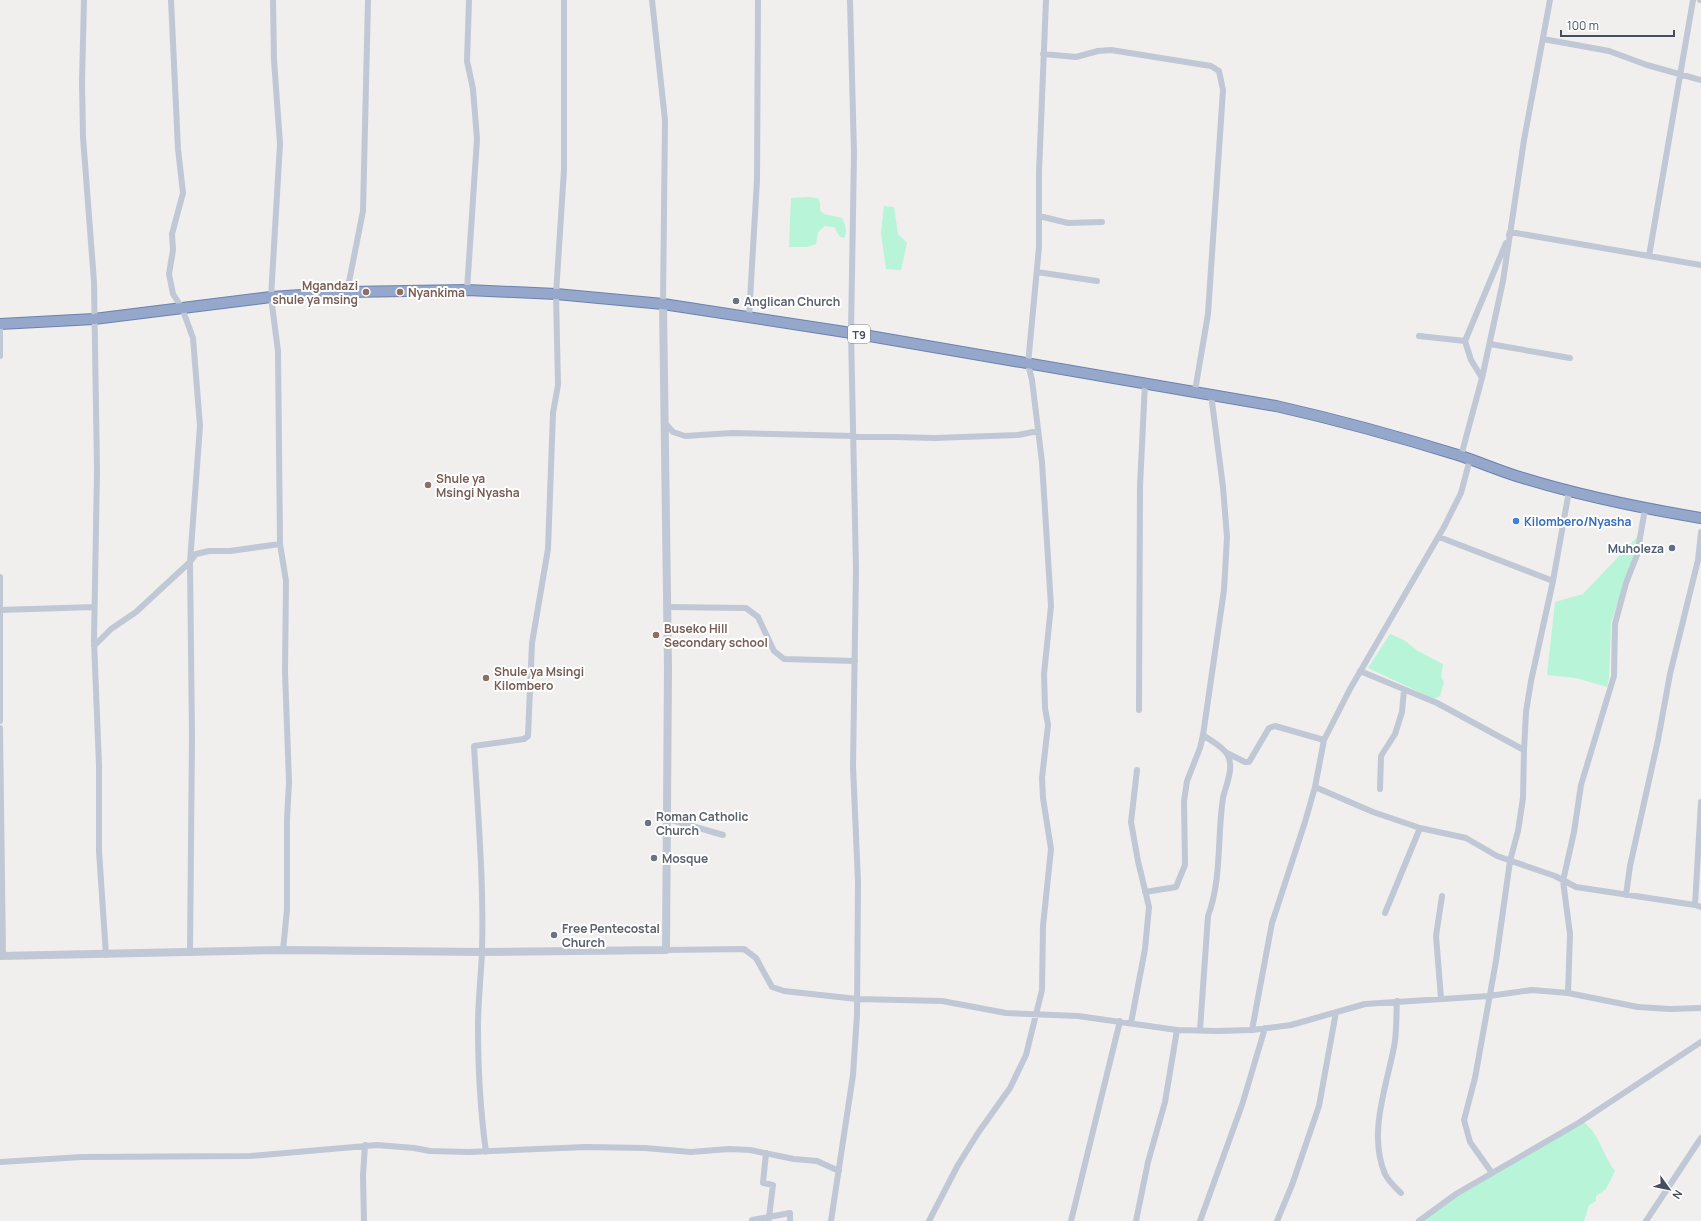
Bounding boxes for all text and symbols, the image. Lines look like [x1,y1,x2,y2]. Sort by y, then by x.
scale bar [1561,12,1674,38]
text: 100 m [1567,17,1599,34]
place label: Mgandazi shule ya msing [272,277,358,308]
place label: Nyankima [408,284,465,301]
marker: Mgandazi shule ya msing [361,287,371,297]
marker: Nyankima [395,287,405,297]
place label: Anglican Church [744,293,840,310]
marker: Anglican Church [731,296,741,306]
road number: T9 [848,325,870,343]
place label: Shule ya Msingi Nyasha [436,470,520,501]
marker: Shule ya Msingi Nyasha [423,480,433,490]
place label: Kilombero/Nyasha [1524,513,1632,530]
marker: Kilombero/Nyasha [1511,516,1521,526]
place label: Muholeza [1608,540,1664,557]
marker: Muholeza [1667,543,1677,553]
place label: Buseko Hill Secondary school [664,620,768,651]
marker: Buseko Hill Secondary school [651,630,661,640]
place label: Shule ya Msingi Kilombero [494,663,584,694]
marker: Shule ya Msingi Kilombero [481,673,491,683]
place label: Roman Catholic Church [656,808,749,839]
marker: Roman Catholic Church [643,818,653,828]
place label: Mosque [662,850,708,867]
marker: Mosque [649,853,659,863]
place label: Free Pentecostal Church [562,920,660,951]
marker: Free Pentecostal Church [549,930,559,940]
north arrow [1649,1169,1689,1209]
text: N [1669,1187,1686,1202]

